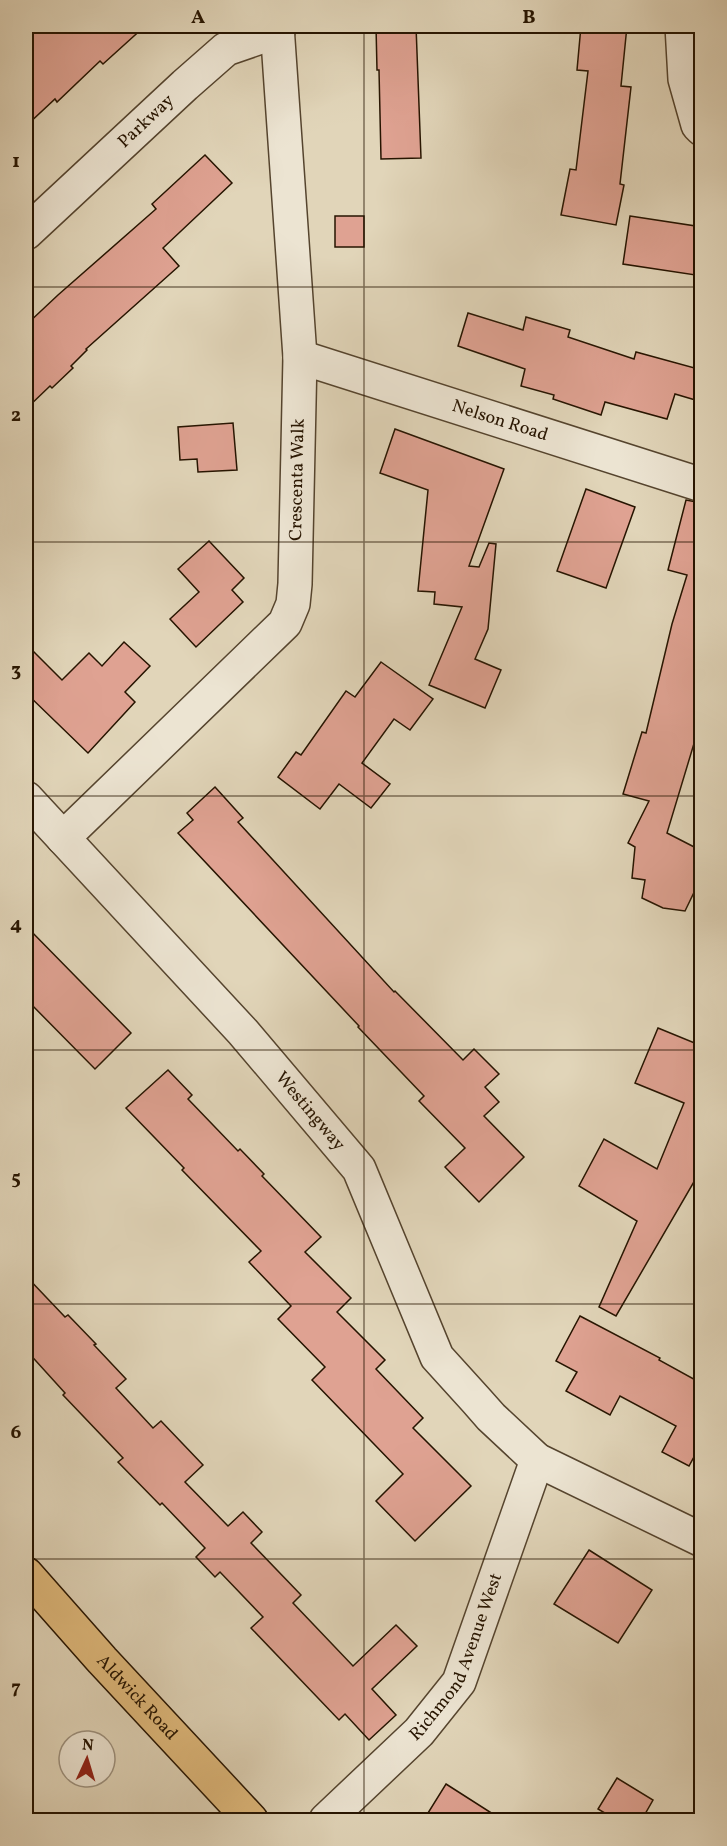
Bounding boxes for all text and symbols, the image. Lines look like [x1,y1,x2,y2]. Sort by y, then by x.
text: A [191,4,205,32]
text: B [522,4,536,32]
street label: Parkway [112,88,180,154]
text: 1 [12,148,20,176]
street label: Nelson Road [449,394,551,448]
text: 2 [11,402,21,430]
street label: Crescenta Walk [283,418,311,541]
text: 3 [11,657,21,685]
text: 4 [10,911,22,939]
street label: Westingway [269,1066,351,1156]
text: 5 [11,1165,21,1193]
text: 6 [11,1419,22,1447]
street label: Richmond Avenue West [404,1570,509,1747]
street label: Aldwick Road [91,1649,183,1746]
text: 7 [11,1674,21,1702]
north arrow [57,1729,117,1789]
text: N [81,1735,95,1757]

